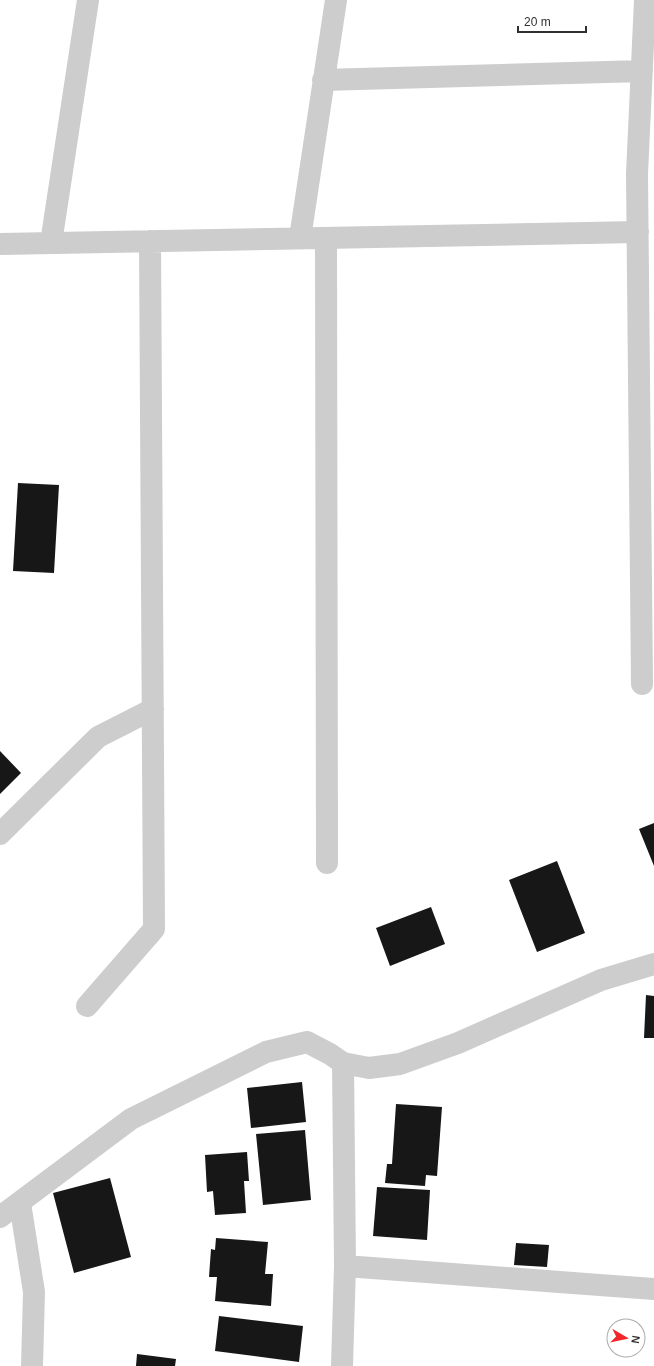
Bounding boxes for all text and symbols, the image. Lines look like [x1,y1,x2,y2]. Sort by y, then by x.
scale bar [518,8,586,34]
text: 20 m [524,15,551,29]
north arrow [606,1318,646,1358]
text: N [629,1335,642,1344]

